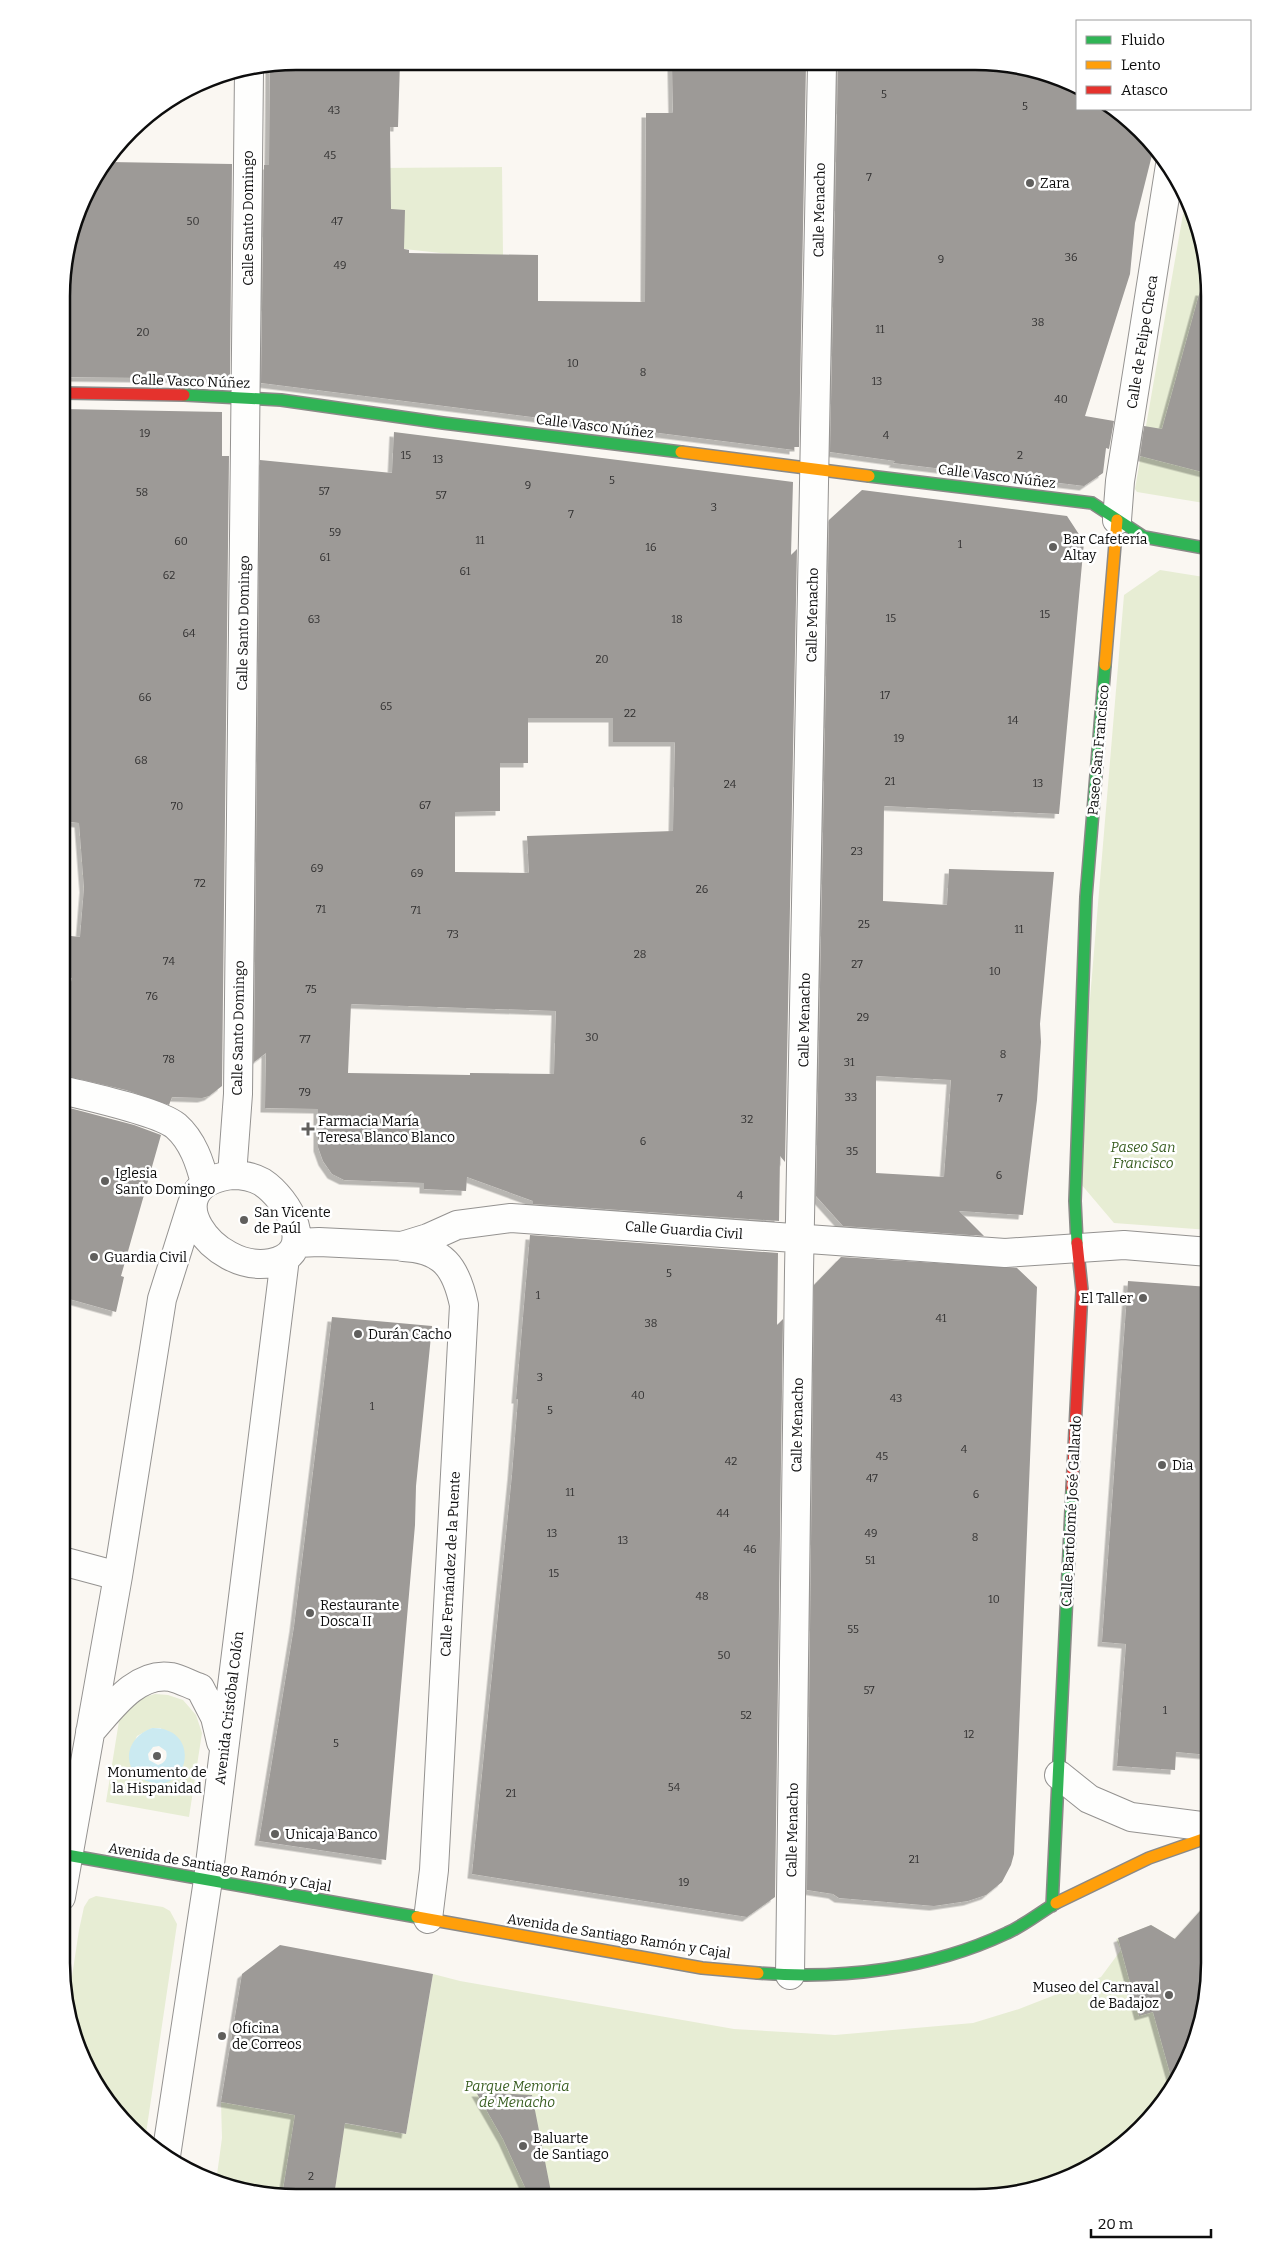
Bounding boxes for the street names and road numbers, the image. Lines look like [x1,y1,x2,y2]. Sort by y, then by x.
street label: Calle Santo Domingo [240,150,257,286]
street label: Calle Menacho [810,162,829,258]
street label: Calle de Felipe Checa [1124,274,1162,410]
street label: Calle Vasco Núñez [131,371,251,392]
street label: Calle Vasco Núñez [535,411,655,442]
street label: Calle Vasco Núñez [937,461,1057,492]
street label: Calle Santo Domingo [234,555,253,691]
street label: Calle Menacho [803,567,822,663]
street label: Paseo San Francisco [1084,684,1113,816]
street label: Calle Santo Domingo [229,960,248,1096]
street label: Calle Menacho [795,972,814,1068]
street label: Calle Guardia Civil [624,1218,743,1243]
street label: Calle Menacho [788,1377,807,1473]
street label: Calle Bartolomé José Gallardo [1058,1415,1085,1607]
street label: Calle Fernández de la Puente [437,1471,464,1657]
street label: Avenida Cristóbal Colón [212,1630,247,1786]
street label: Calle Menacho [783,1782,802,1878]
street label: Avenida de Santiago Ramón y Cajal [107,1840,333,1895]
street label: Avenida de Santiago Ramón y Cajal [506,1910,732,1963]

